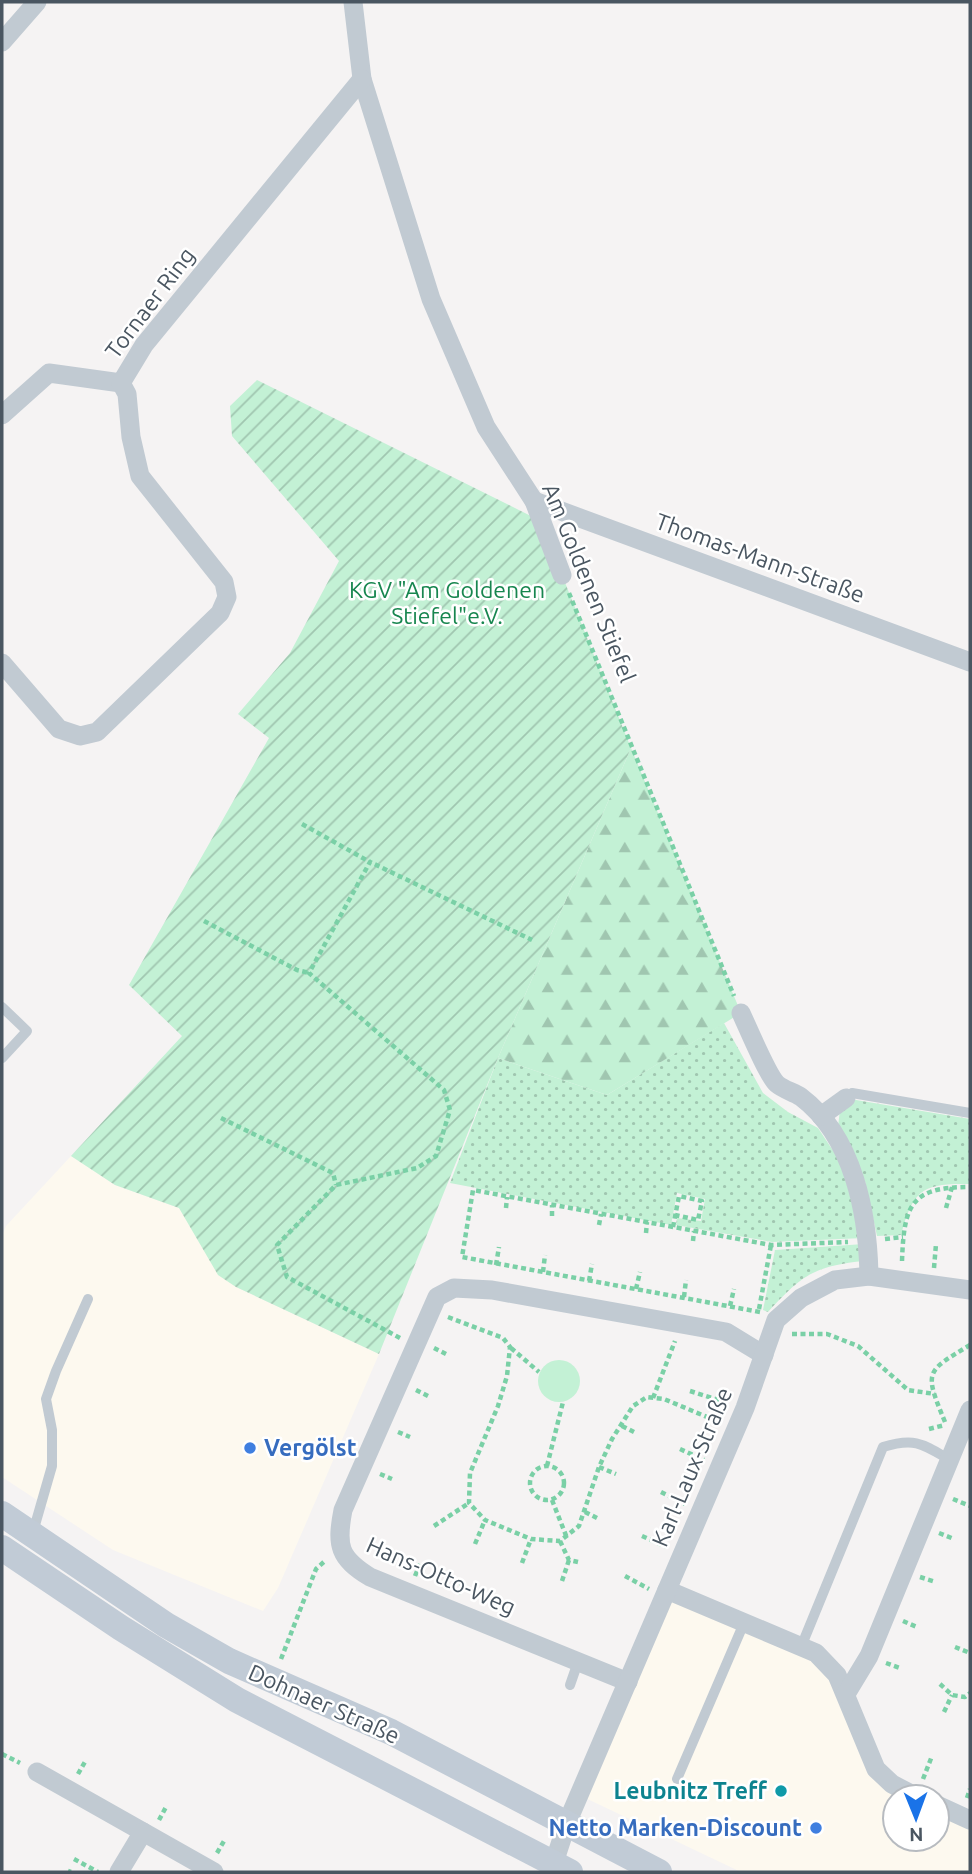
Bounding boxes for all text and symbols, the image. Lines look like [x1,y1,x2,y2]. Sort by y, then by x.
street label: Tornaer Ring [100,243,199,363]
street label: Am Goldenen Stiefel [538,480,641,686]
street label: Thomas-Mann-Straße [652,508,868,607]
park label: KGV "Am Goldenen Stiefel"e.V. [349,577,545,628]
street label: Karl-Laux-Straße [647,1384,736,1550]
place label: Vergölst [264,1435,357,1460]
marker: Vergölst [242,1440,258,1456]
street label: Hans-Otto-Weg [363,1531,520,1620]
street label: Dohnaer Straße [245,1659,404,1748]
place label: Leubnitz Treff [613,1778,768,1803]
marker: Leubnitz Treff [773,1783,789,1799]
north arrow [881,1783,951,1853]
place label: Netto Marken-Discount [548,1815,802,1840]
marker: Netto Marken-Discount [808,1820,824,1836]
text: N [909,1824,924,1846]

